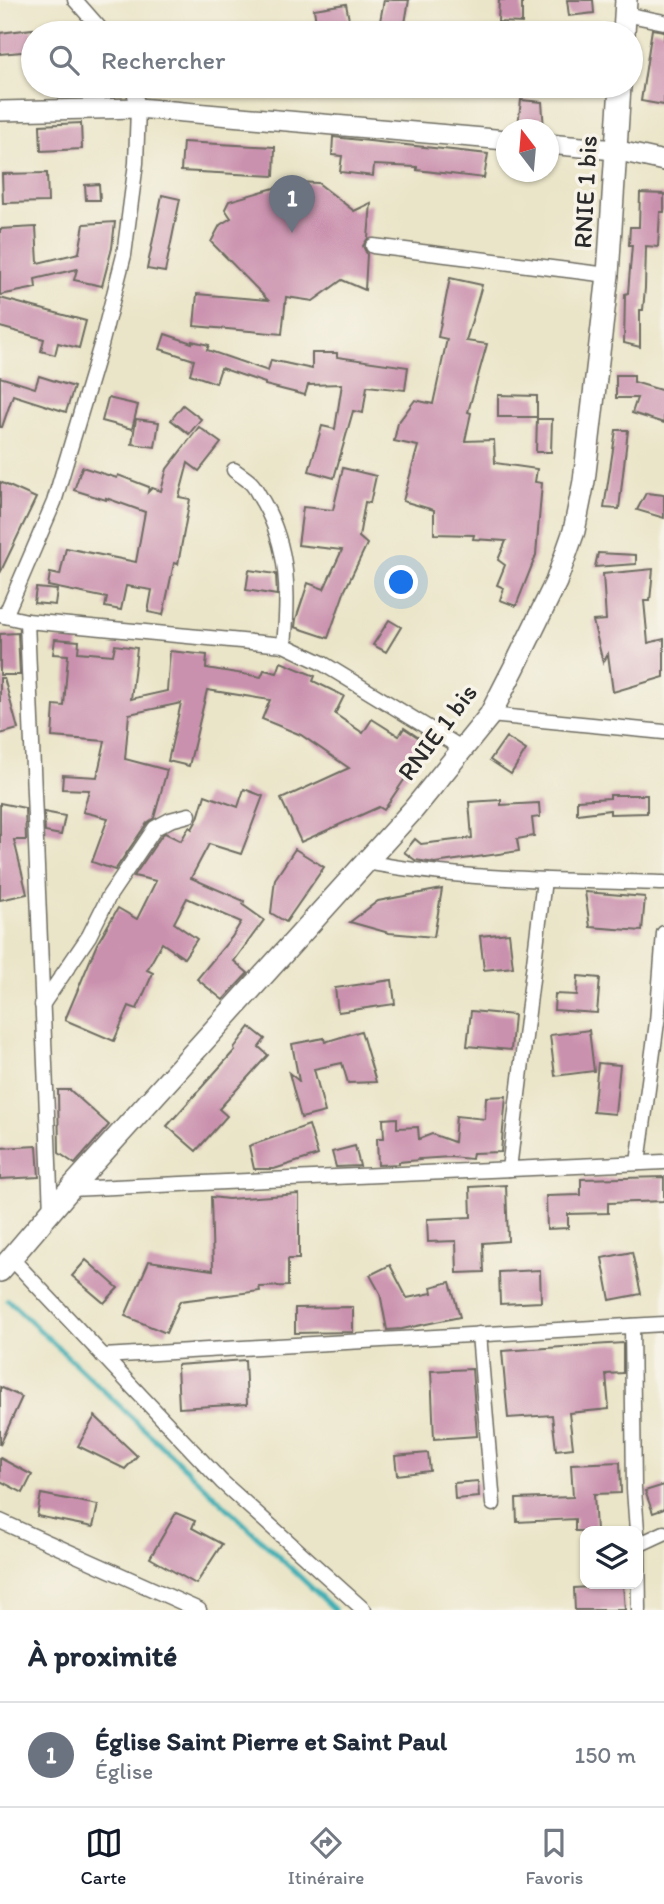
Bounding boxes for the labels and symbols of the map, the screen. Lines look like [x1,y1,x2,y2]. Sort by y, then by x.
north arrow [496,119,559,182]
street label: RNIE 1 bis [566,135,604,249]
pin: 1 [269,175,315,233]
your location [384,565,418,599]
street label: RNIE 1 bis [390,677,484,787]

